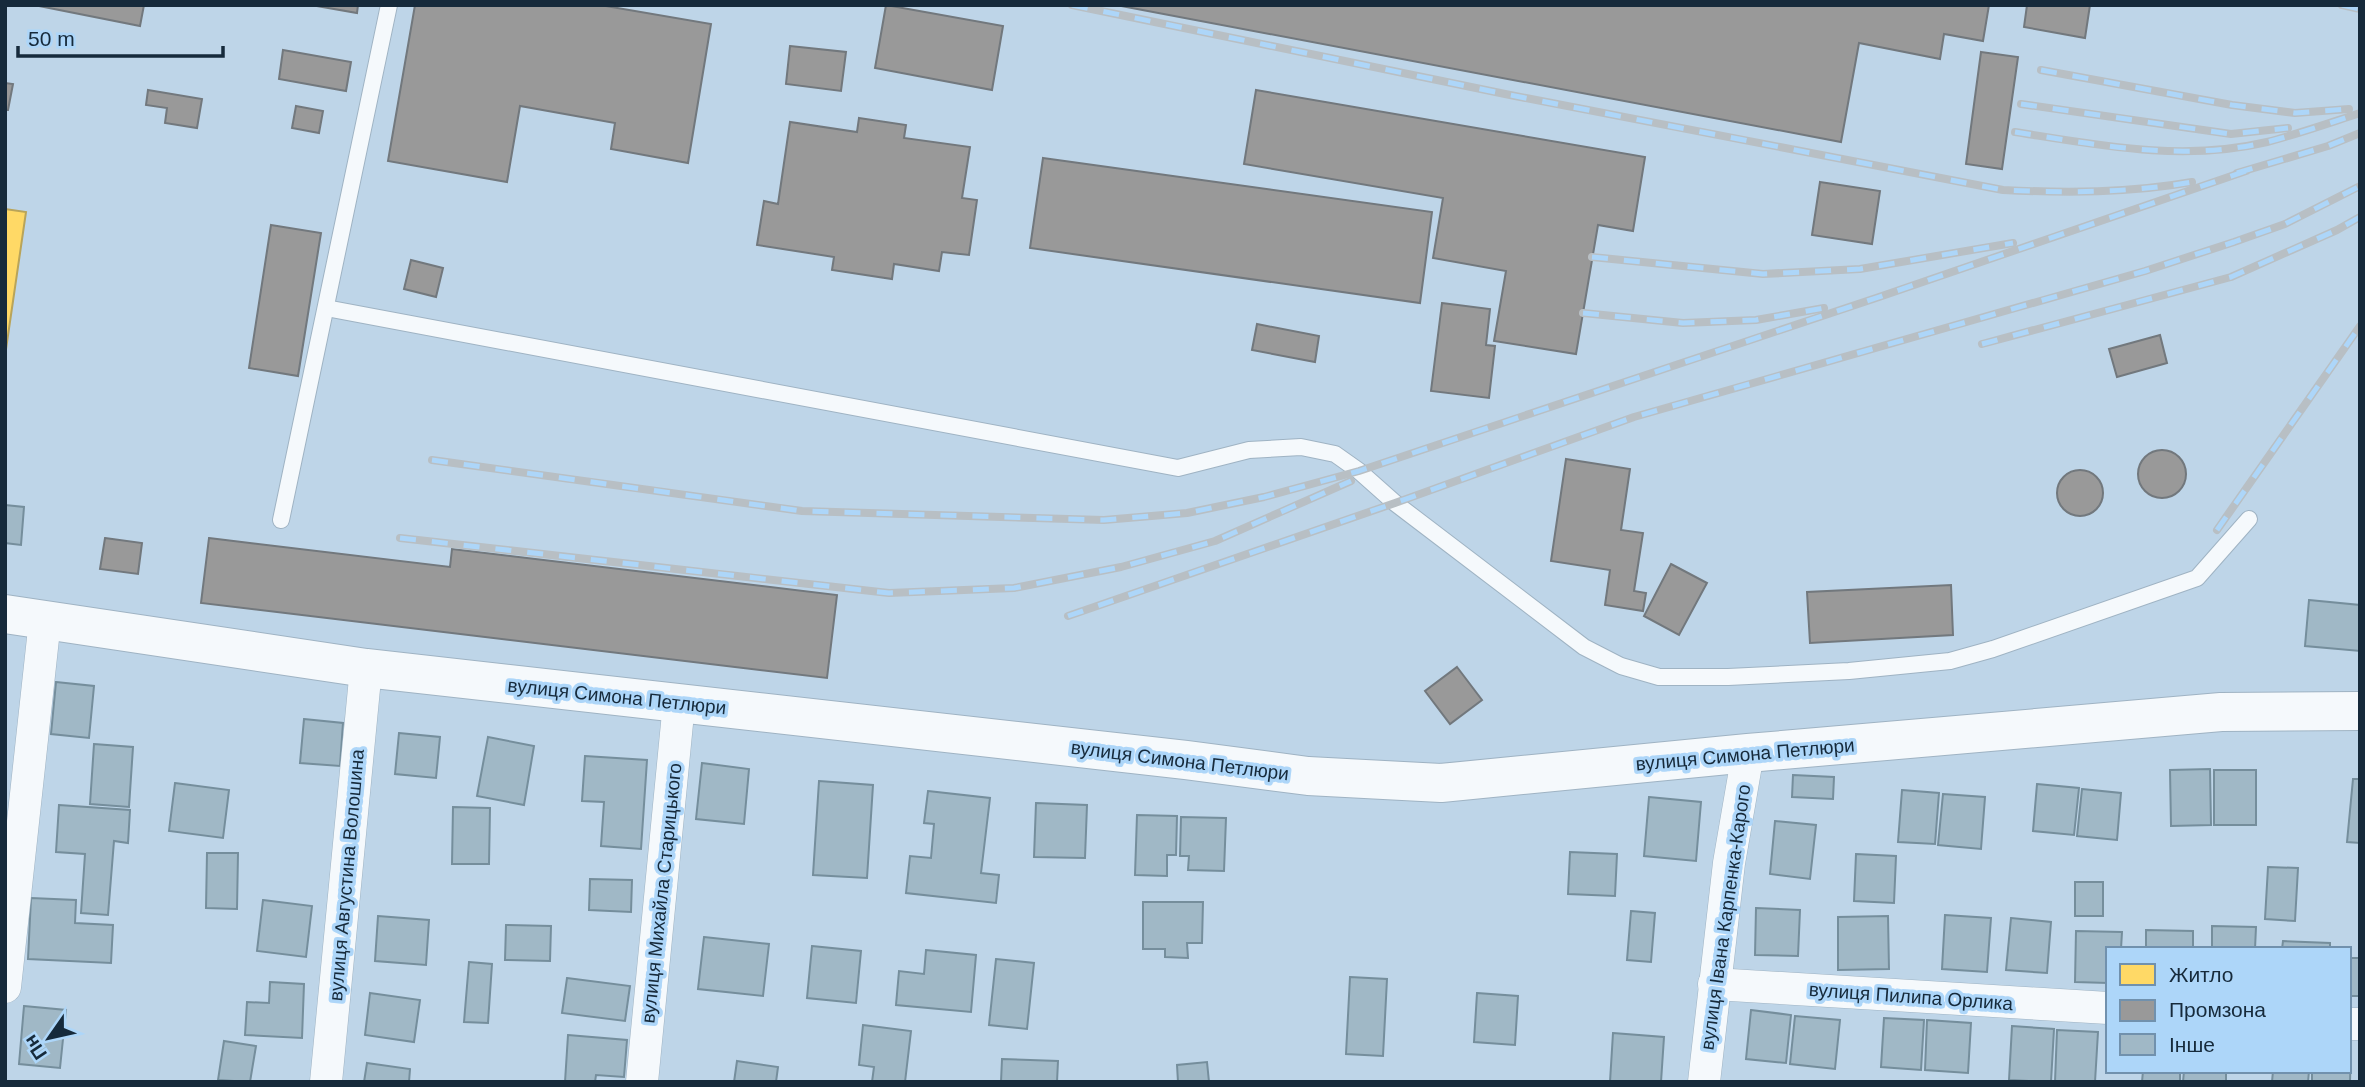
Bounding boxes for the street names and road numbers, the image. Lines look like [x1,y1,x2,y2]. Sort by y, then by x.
street label: вулиця Симона Петлюри [507,675,727,718]
street label: вулиця Симона Петлюри [1635,734,1855,775]
street label: вулиця Симона Петлюри [1070,737,1290,784]
street label: вулиця Августина Волошина [325,748,368,1002]
street label: вулиця Михайла Старицького [637,762,686,1024]
street label: вулиця Івана Карпенка-Карого [1696,783,1755,1051]
street label: вулиця Пилипа Орлика [1808,979,2014,1014]

